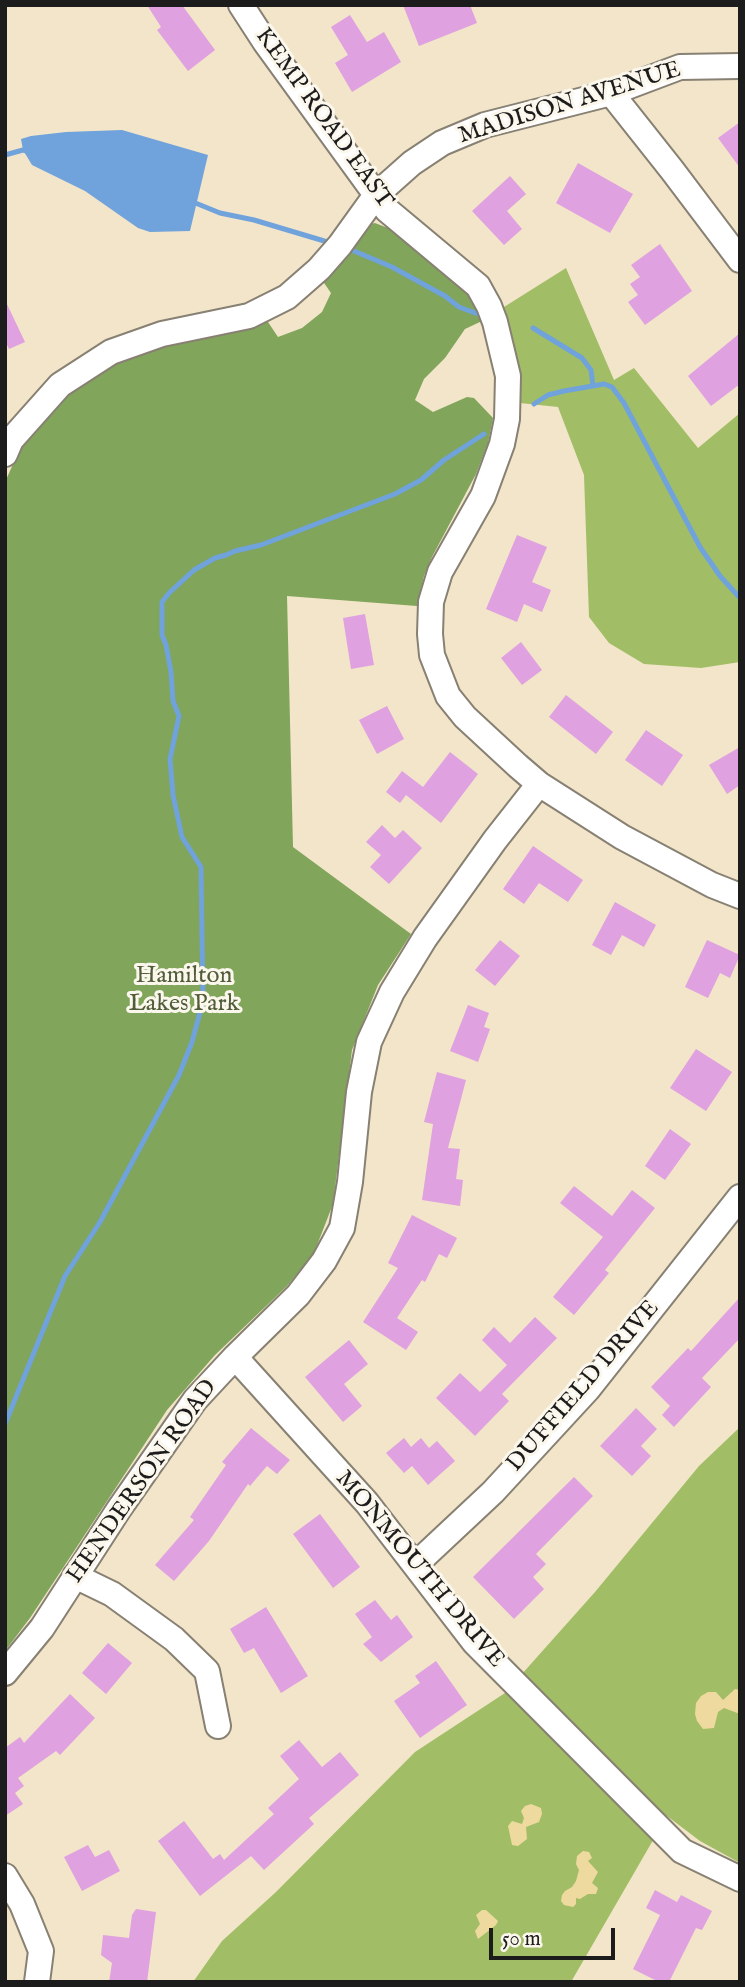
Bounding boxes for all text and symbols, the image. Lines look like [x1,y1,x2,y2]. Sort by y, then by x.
street label: KEMP ROAD EAST [248,23,398,215]
street label: MADISON AVENUE [455,56,685,152]
park label: Hamilton Lakes Park [129,963,239,1019]
street label: DUFFIELD DRIVE [502,1295,666,1479]
street label: HENDERSON ROAD [62,1375,224,1589]
street label: MONMOUTH DRIVE [328,1466,510,1674]
scale bar [493,1913,619,1957]
text: 50 m [502,1926,541,1953]

